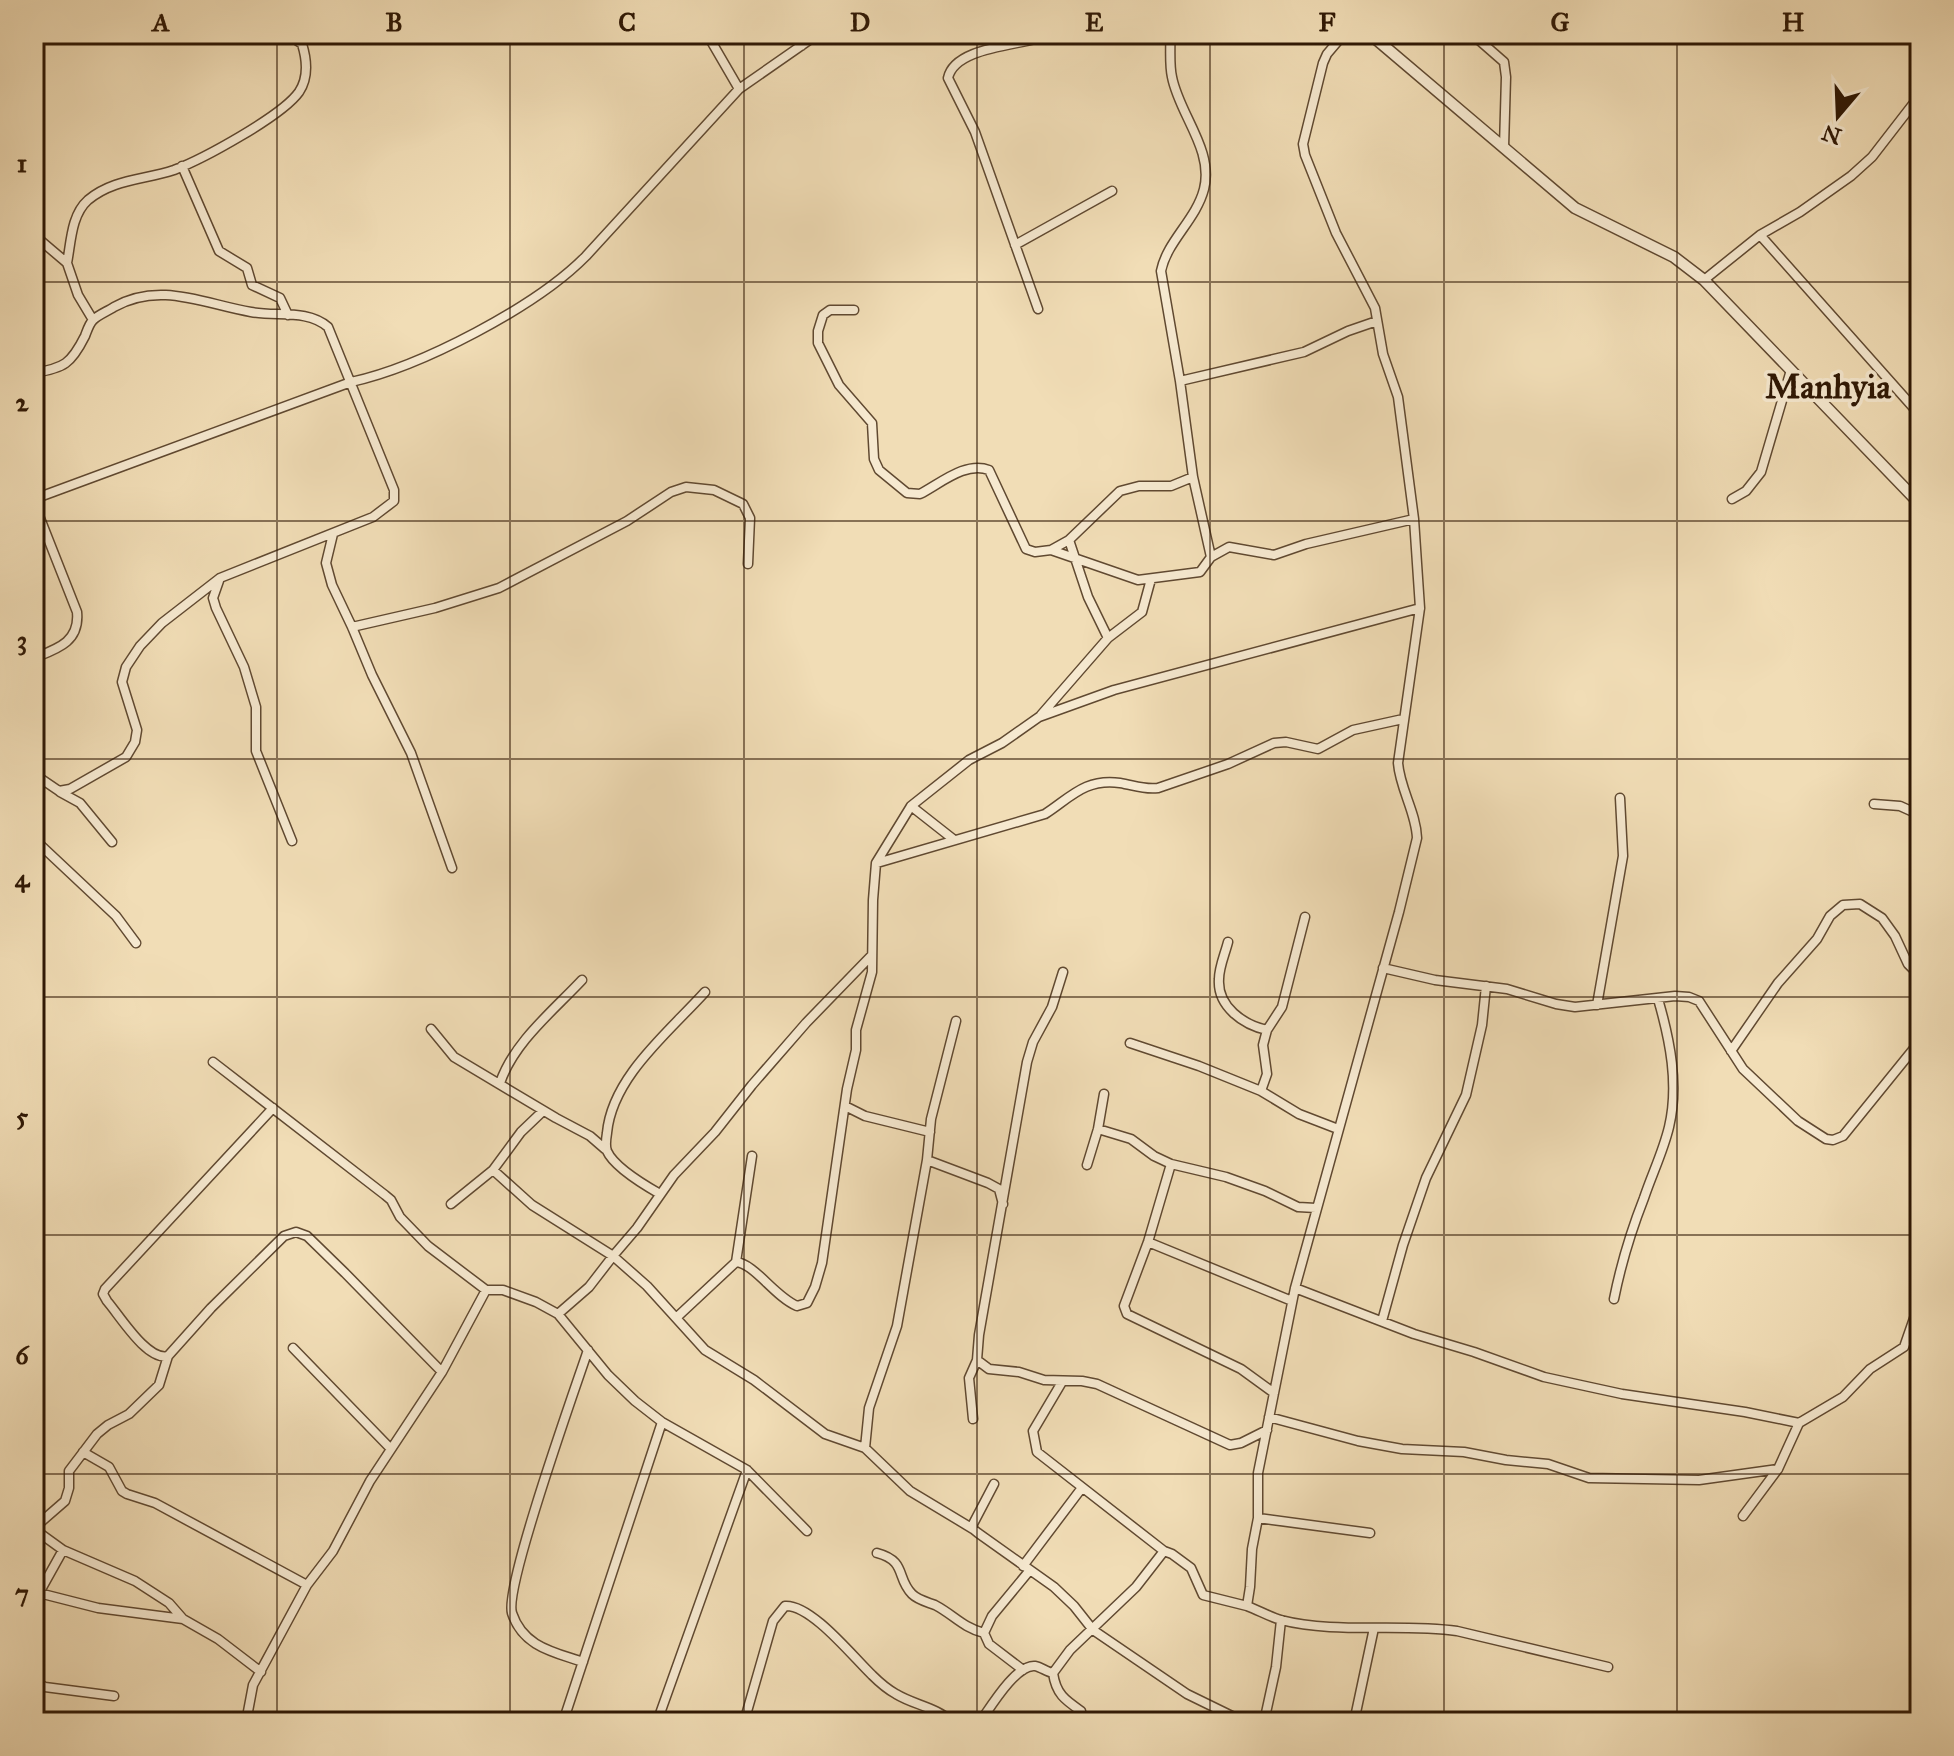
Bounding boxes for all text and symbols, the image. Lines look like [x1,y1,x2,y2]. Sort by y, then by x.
text: A [150,6,170,38]
text: B [385,6,403,38]
text: C [618,6,636,38]
text: D [850,6,870,38]
text: E [1085,6,1104,38]
text: F [1319,6,1336,38]
text: G [1550,6,1570,38]
text: H [1782,6,1805,38]
north arrow [1798,76,1878,156]
text: N [1818,119,1845,150]
text: 1 [17,147,27,179]
district label: Manhyia [1765,366,1891,407]
text: 2 [16,386,30,418]
text: 3 [17,624,27,656]
text: 4 [15,862,31,894]
text: 5 [16,1100,29,1132]
text: 6 [15,1339,30,1371]
text: 7 [15,1577,29,1609]

